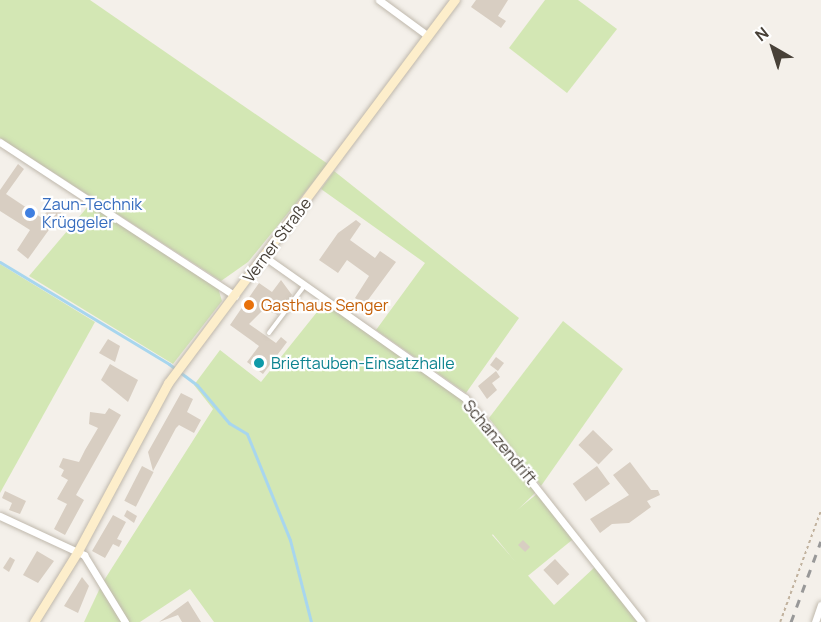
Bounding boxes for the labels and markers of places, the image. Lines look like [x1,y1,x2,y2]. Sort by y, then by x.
place label: Zaun-Technik Krüggeler [42,194,142,232]
marker: Zaun-Technik Krüggeler [23,206,37,220]
place label: Gasthaus Senger [261,295,389,315]
marker: Gasthaus Senger [242,298,256,312]
place label: Brieftauben-Einsatzhalle [271,353,455,373]
marker: Brieftauben-Einsatzhalle [252,356,266,370]

